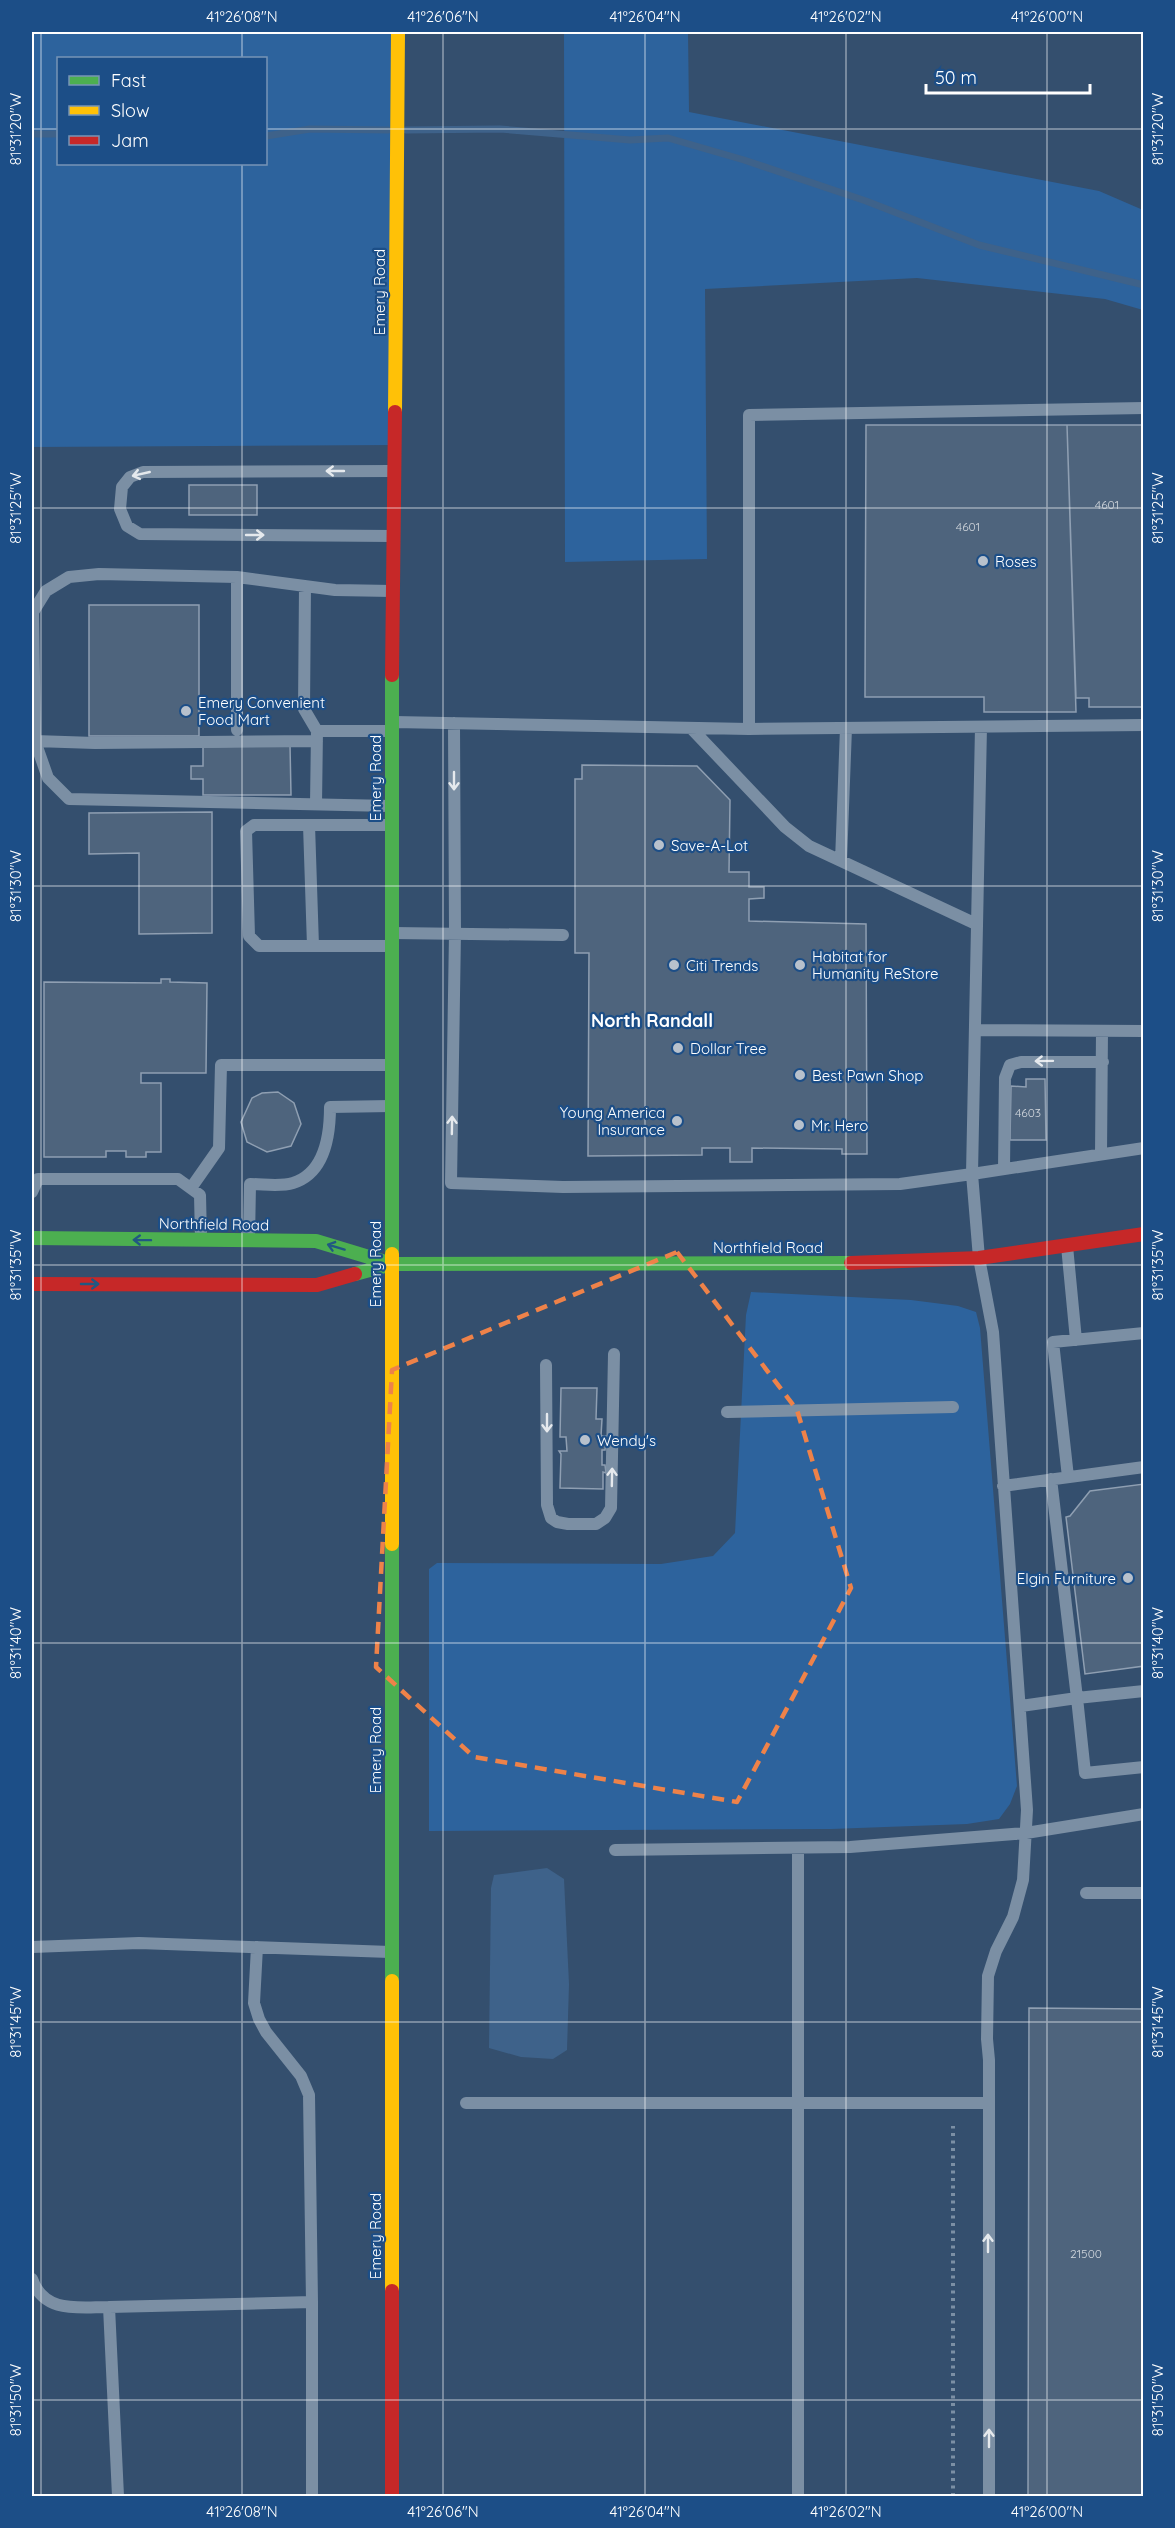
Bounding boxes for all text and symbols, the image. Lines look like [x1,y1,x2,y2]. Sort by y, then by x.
text: 41°26'08"N [206,7,278,26]
text: 41°26'06"N [407,7,479,26]
text: 41°26'04"N [609,7,681,26]
text: 41°26'02"N [810,7,882,26]
text: 41°26'00"N [1011,7,1083,26]
legend [57,57,267,165]
scale bar [926,57,1090,95]
text: 50 m [935,66,977,89]
text: Fast [111,69,146,92]
text: 81°31'20"W [6,92,25,165]
text: 81°31'20"W [1148,92,1167,165]
text: Slow [111,99,149,122]
text: Jam [111,129,149,152]
street label: Emery Road [370,249,389,335]
one-way arrow [326,465,346,477]
one-way arrow [132,469,151,480]
text: 81°31'25"W [6,472,25,544]
text: 81°31'25"W [1148,472,1167,544]
house number: 4601 [1095,497,1119,512]
house number: 4601 [956,519,980,534]
one-way arrow [245,529,265,541]
place label: Roses [995,552,1037,571]
marker: Roses [976,554,990,568]
place label: Emery Convenient Food Mart [198,693,325,729]
marker: Emery Convenient Food Mart [179,704,193,718]
street label: Emery Road [366,735,385,821]
one-way arrow [448,771,460,791]
place label: Save-A-Lot [671,836,748,855]
marker: Save-A-Lot [652,838,666,852]
text: 81°31'30"W [6,850,25,922]
text: 81°31'30"W [1148,850,1167,922]
place label: Habitat for Humanity ReStore [812,947,939,983]
place label: Citi Trends [686,956,758,975]
marker: Citi Trends [667,958,681,972]
marker: Habitat for Humanity ReStore [793,958,807,972]
district label: North Randall [591,1009,713,1032]
place label: Dollar Tree [690,1039,766,1058]
marker: Dollar Tree [671,1041,685,1055]
one-way arrow [1035,1055,1055,1067]
place label: Best Pawn Shop [812,1066,923,1085]
marker: Best Pawn Shop [793,1068,807,1082]
place label: Young America Insurance [560,1103,665,1139]
house number: 4603 [1015,1105,1041,1120]
marker: Young America Insurance [670,1114,684,1128]
one-way arrow [446,1115,458,1135]
place label: Mr. Hero [811,1116,868,1135]
marker: Mr. Hero [792,1118,806,1132]
street label: Northfield Road [159,1214,269,1234]
street label: Emery Road [366,1221,385,1307]
text: 81°31'35"W [6,1229,25,1301]
text: 81°31'35"W [1148,1229,1167,1301]
one-way arrow [132,1234,152,1245]
street label: Northfield Road [713,1238,823,1257]
one-way arrow [327,1241,346,1252]
one-way arrow [79,1278,99,1290]
one-way arrow [541,1413,553,1433]
place label: Wendy's [597,1431,656,1450]
marker: Wendy's [578,1433,592,1447]
one-way arrow [606,1467,618,1487]
place label: Elgin Furniture [1017,1569,1116,1588]
marker: Elgin Furniture [1121,1571,1135,1585]
text: 81°31'40"W [6,1606,25,1679]
text: 81°31'40"W [1148,1606,1167,1679]
street label: Emery Road [366,1707,385,1793]
text: 81°31'45"W [6,1986,25,2058]
text: 81°31'45"W [1148,1986,1167,2058]
street label: Emery Road [366,2193,385,2279]
one-way arrow [982,2234,994,2254]
house number: 21500 [1070,2246,1102,2261]
text: 81°31'50"W [6,2363,25,2436]
text: 81°31'50"W [1148,2363,1167,2436]
one-way arrow [983,2429,995,2449]
text: 41°26'08"N [206,2502,278,2521]
text: 41°26'06"N [407,2502,479,2521]
text: 41°26'04"N [609,2502,681,2521]
text: 41°26'02"N [810,2502,882,2521]
text: 41°26'00"N [1011,2502,1083,2521]

